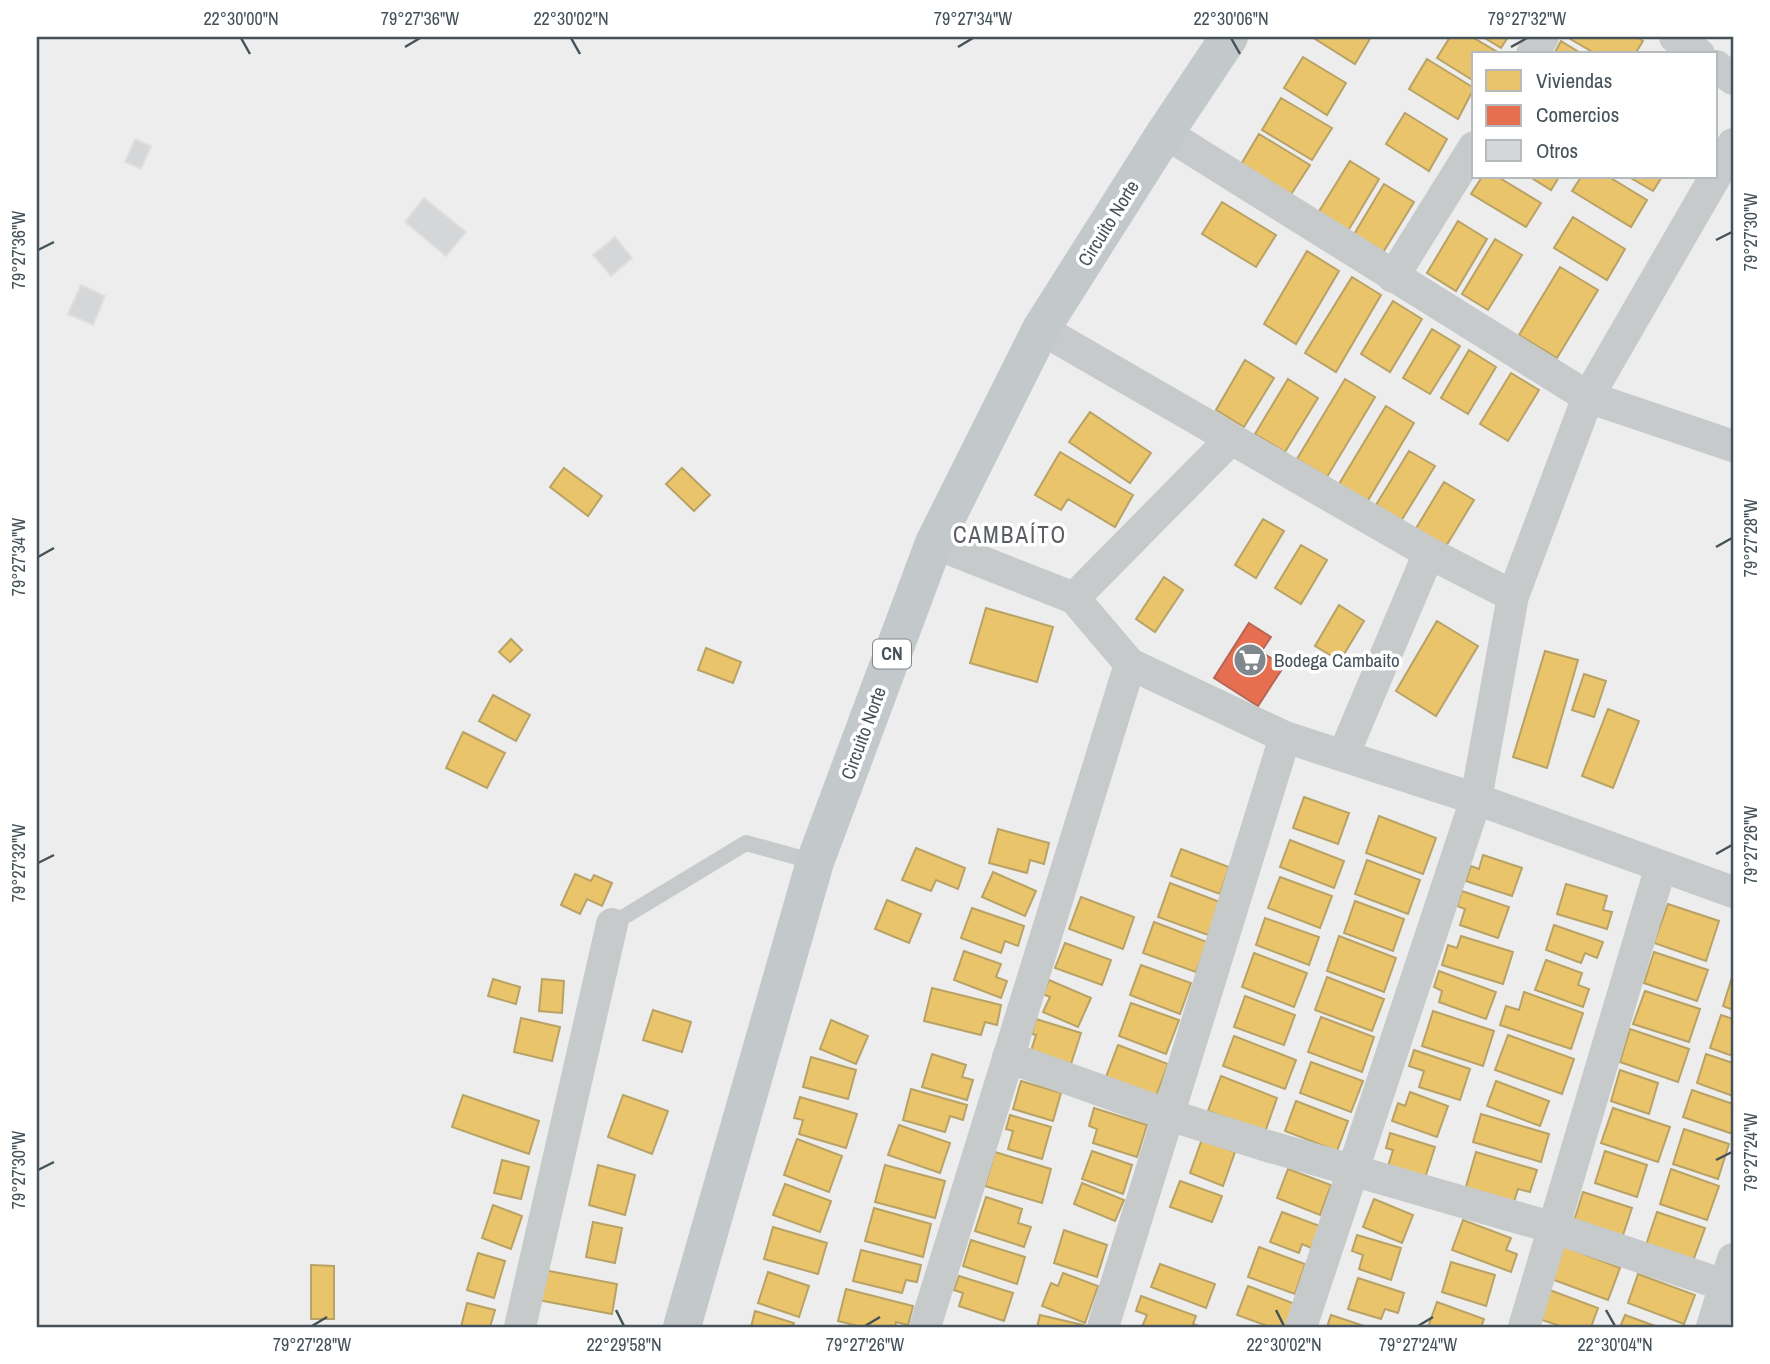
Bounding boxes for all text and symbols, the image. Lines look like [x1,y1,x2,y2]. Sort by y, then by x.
text: 22°30'00"N [203,6,279,31]
text: 79°27'36"W [381,6,459,31]
text: 22°30'02"N [533,6,609,31]
text: 79°27'34"W [934,6,1012,31]
text: 22°30'06"N [1193,6,1269,31]
text: 79°27'32"W [1488,6,1566,31]
legend [1472,52,1718,178]
text: Viviendas [1536,66,1612,95]
text: Comercios [1536,100,1619,129]
text: Otros [1536,136,1578,165]
street label: Circuito Norte [1071,175,1145,271]
text: 79°27'30"W [1738,193,1763,271]
text: 79°27'36"W [6,211,31,289]
text: 79°27'28"W [1738,499,1763,577]
text: 79°27'34"W [6,518,31,596]
district label: CAMBAÍTO [953,519,1067,550]
road number: CN [873,640,911,668]
supermarket icon: Bodega Cambaito [1231,641,1269,679]
place label: Bodega Cambaito [1274,647,1400,673]
street label: Circuito Norte [834,683,892,783]
text: 79°27'26"W [1738,806,1763,884]
text: 79°27'32"W [6,824,31,902]
text: 79°27'24"W [1738,1113,1763,1191]
text: 79°27'30"W [6,1131,31,1209]
text: 79°27'28"W [273,1332,351,1357]
text: 22°29'58"N [586,1332,662,1357]
text: 79°27'26"W [826,1332,904,1357]
text: 22°30'02"N [1246,1332,1322,1357]
text: 79°27'24"W [1379,1332,1457,1357]
text: 22°30'04"N [1577,1332,1653,1357]

